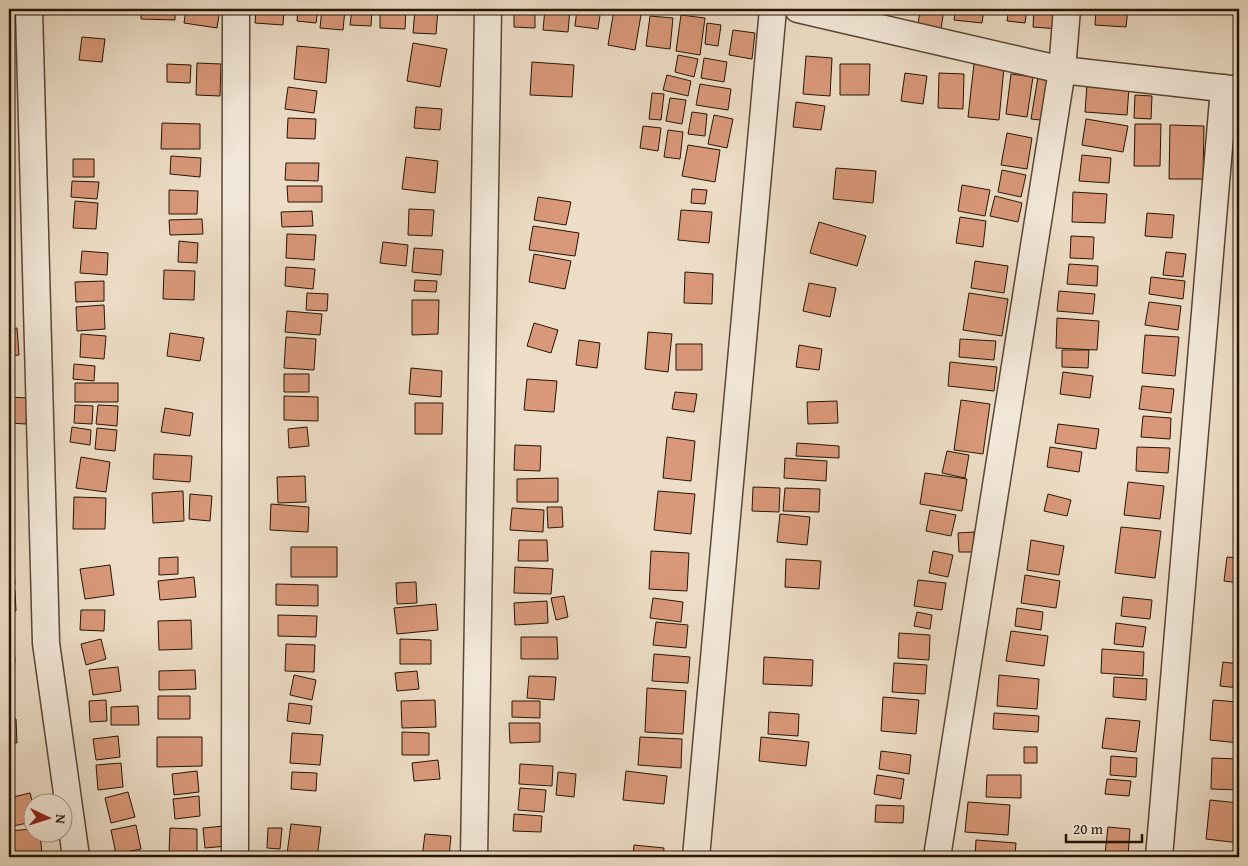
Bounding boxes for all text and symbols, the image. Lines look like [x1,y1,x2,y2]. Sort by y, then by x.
north arrow [22,794,72,844]
scale bar [1066,811,1142,843]
text: N [51,814,71,825]
text: 20 m [1073,818,1104,839]

